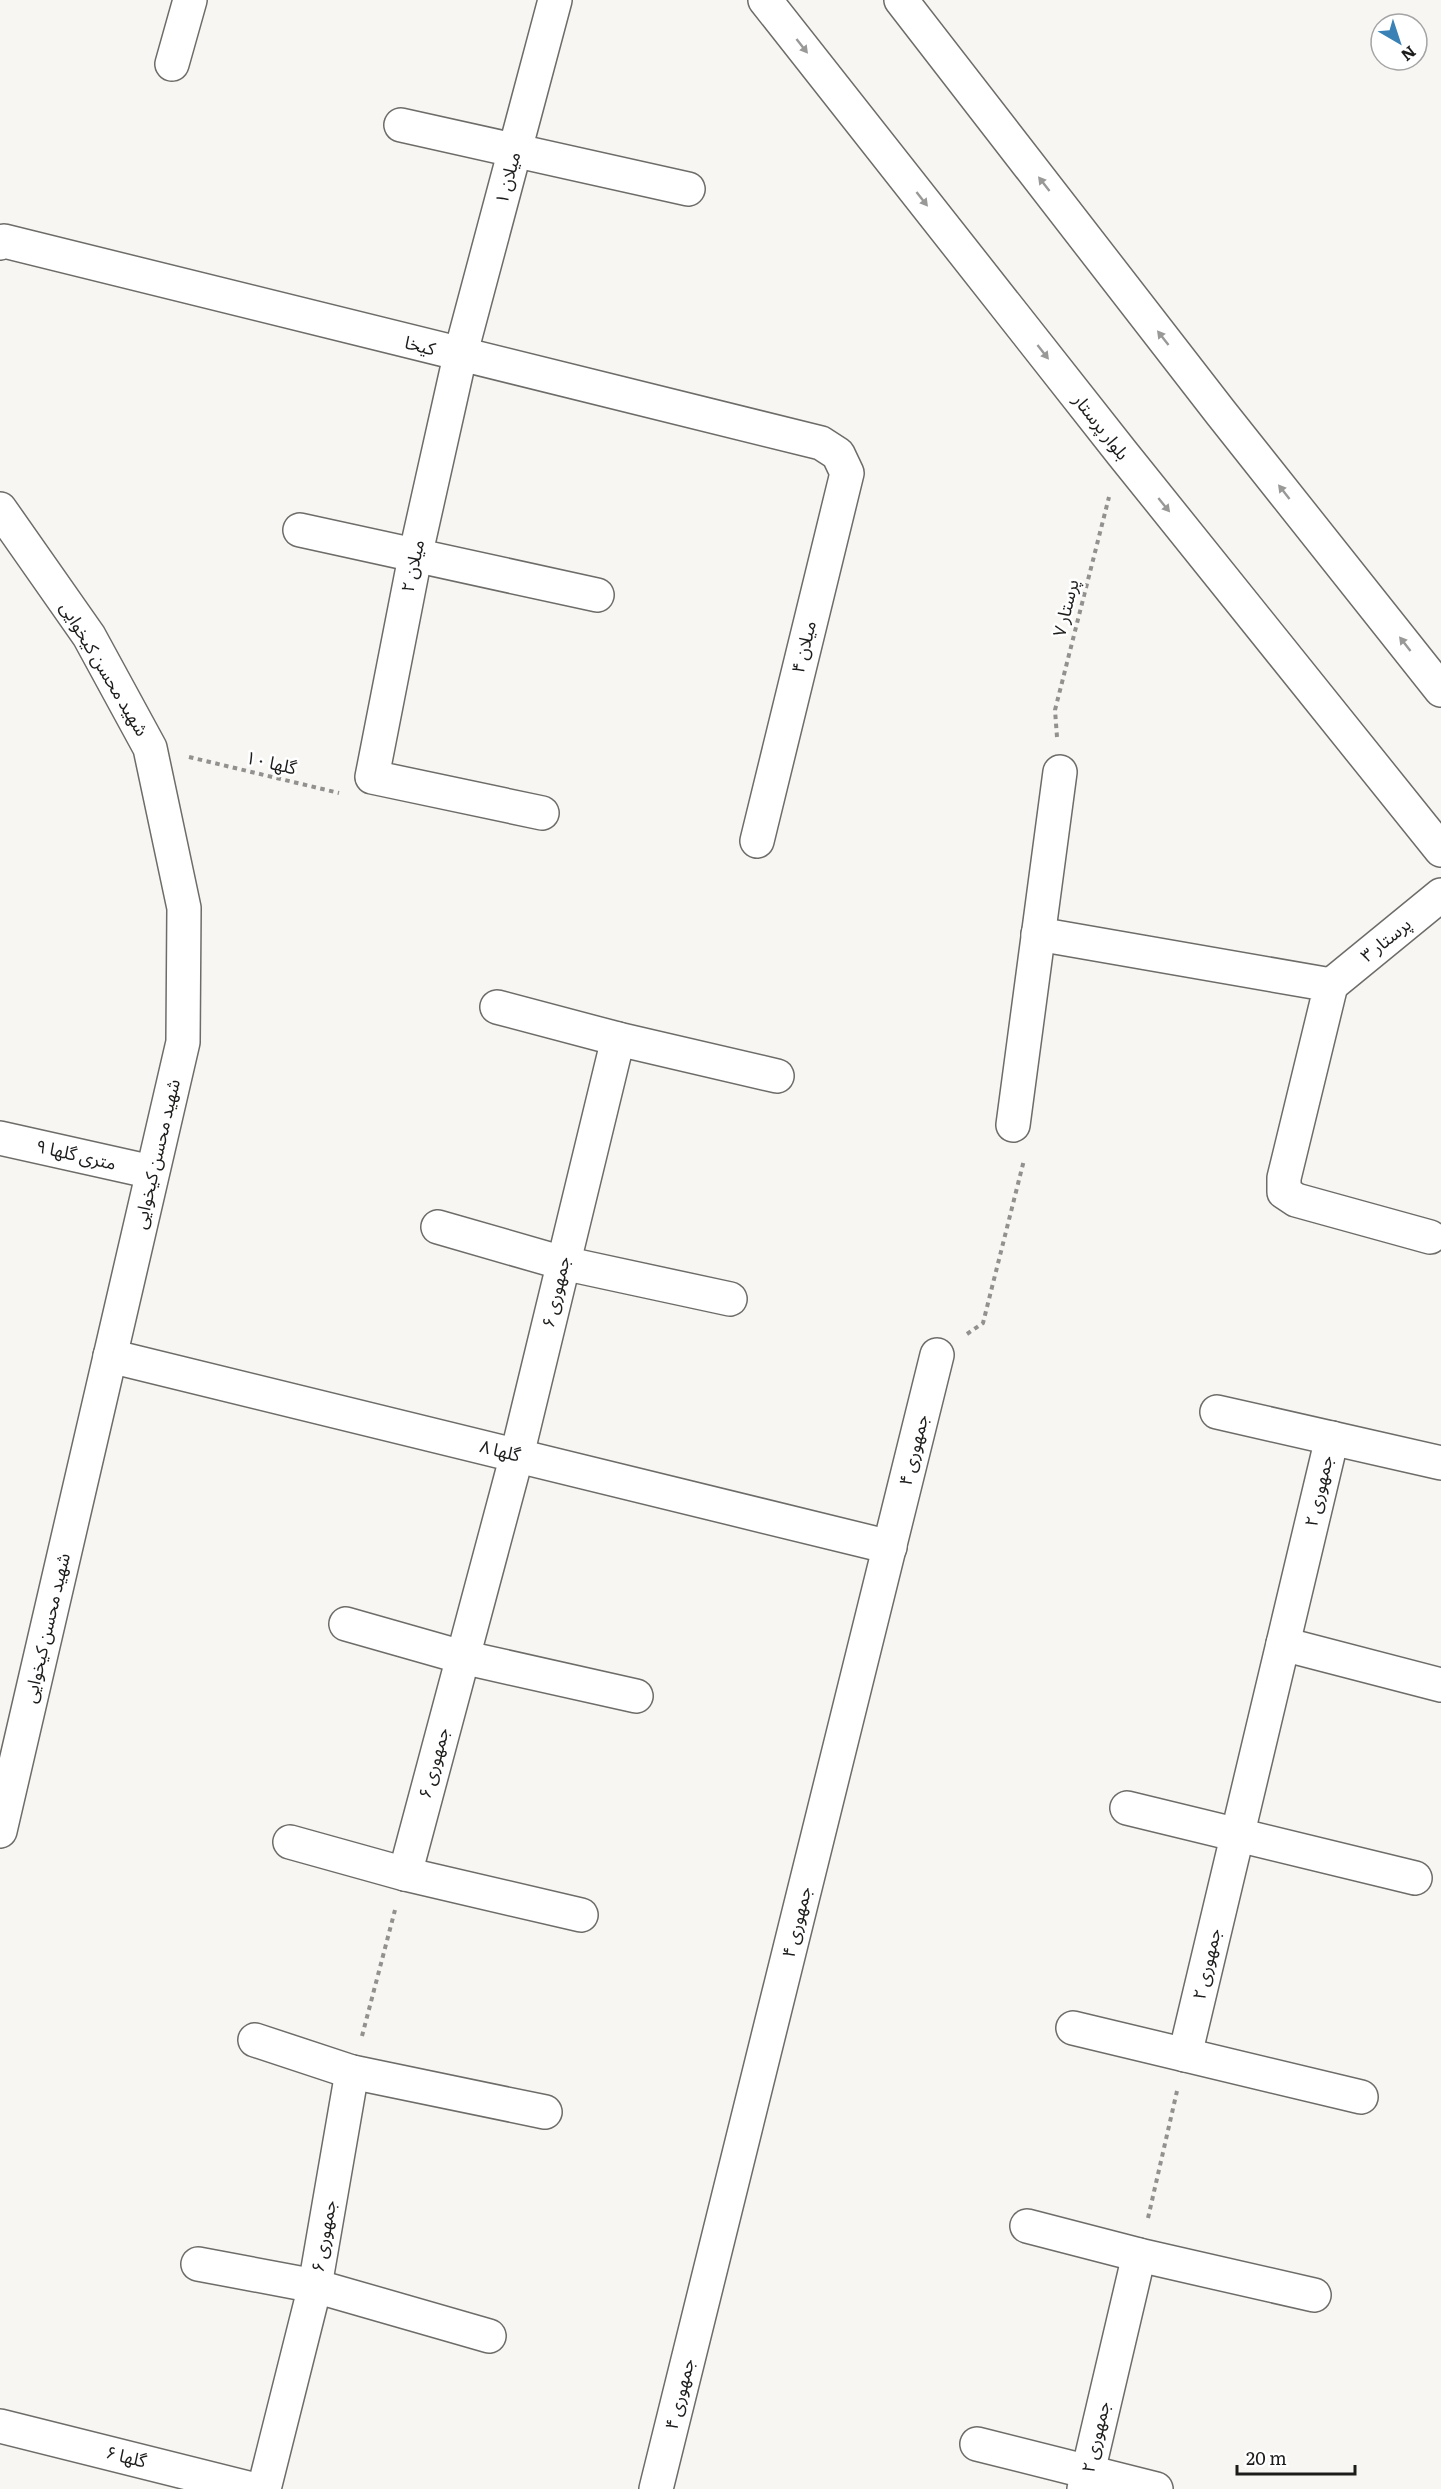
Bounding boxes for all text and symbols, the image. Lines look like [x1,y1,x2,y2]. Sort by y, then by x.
north arrow [1369,12,1429,72]
one-way arrow [795,38,808,54]
text: N [1396,41,1422,68]
street label: میلان ۱ [487,148,526,207]
one-way arrow [1037,176,1050,192]
one-way arrow [916,191,929,207]
street label: کیخا [402,328,439,362]
one-way arrow [1157,330,1170,346]
one-way arrow [1036,345,1048,360]
street label: بلوار پرستار [1067,386,1137,465]
one-way arrow [1278,484,1290,499]
one-way arrow [1157,497,1170,512]
street label: میلان ۲ [393,537,430,595]
street label: پرستار ۷ [1044,576,1085,639]
street label: شهید محسن کیخوایی [54,596,156,741]
street label: میلان ۴ [783,618,822,676]
one-way arrow [1399,637,1411,652]
street label: گلها ۱۰ [243,743,300,781]
street label: پرستار ۳ [1354,910,1416,968]
street label: شهید محسن کیخوایی [125,1076,186,1231]
street label: ۹ متری گلها [34,1131,119,1176]
street label: جمهوری ۶ [533,1253,576,1330]
street label: جمهوری ۴ [891,1411,934,1488]
street label: گلها ۸ [477,1431,524,1468]
street label: جمهوری ۲ [1296,1452,1339,1529]
street label: شهید محسن کیخوایی [15,1550,76,1705]
street label: جمهوری ۶ [410,1724,455,1801]
street label: جمهوری ۴ [774,1883,817,1960]
street label: جمهوری ۲ [1184,1925,1227,2002]
street label: جمهوری ۶ [303,2198,342,2274]
street label: جمهوری ۴ [657,2355,700,2432]
street label: جمهوری ۲ [1073,2398,1116,2475]
street label: گلها ۶ [103,2437,150,2474]
scale bar [1237,2438,1356,2476]
text: 20 m [1246,2444,1287,2471]

